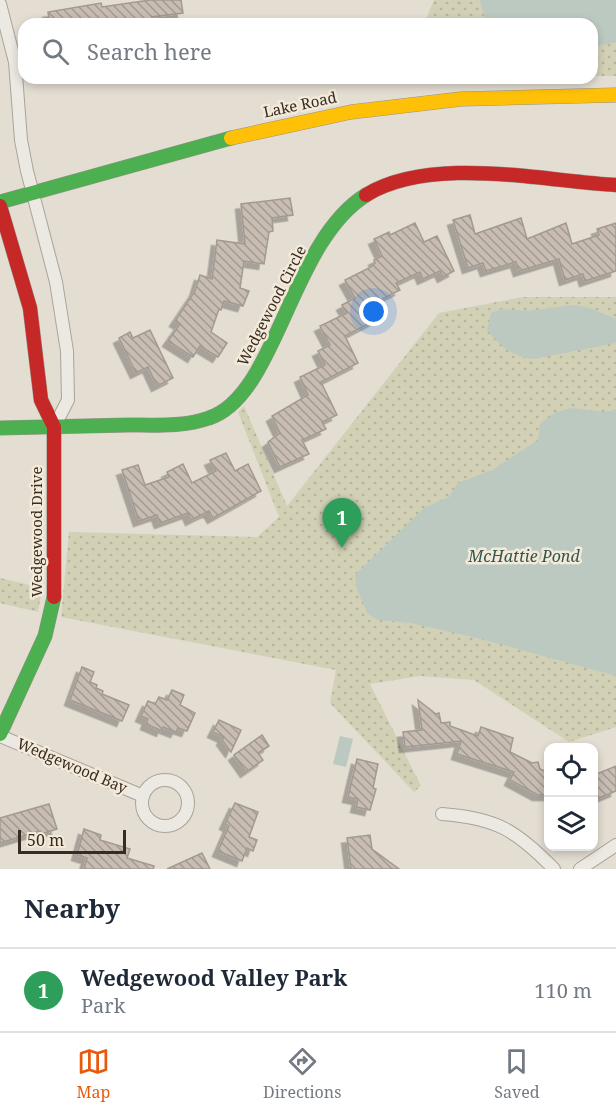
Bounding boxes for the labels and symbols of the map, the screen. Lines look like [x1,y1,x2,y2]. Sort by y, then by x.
street label: Lake Road [261,87,338,122]
street label: Wedgewood Circle [232,242,310,369]
your location [359,297,388,326]
street label: Wedgewood Drive [26,467,46,597]
pin: 1 [322,498,362,548]
water label: McHattie Pond [467,545,580,567]
street label: Wedgewood Bay [14,733,131,798]
scale bar [18,827,126,854]

